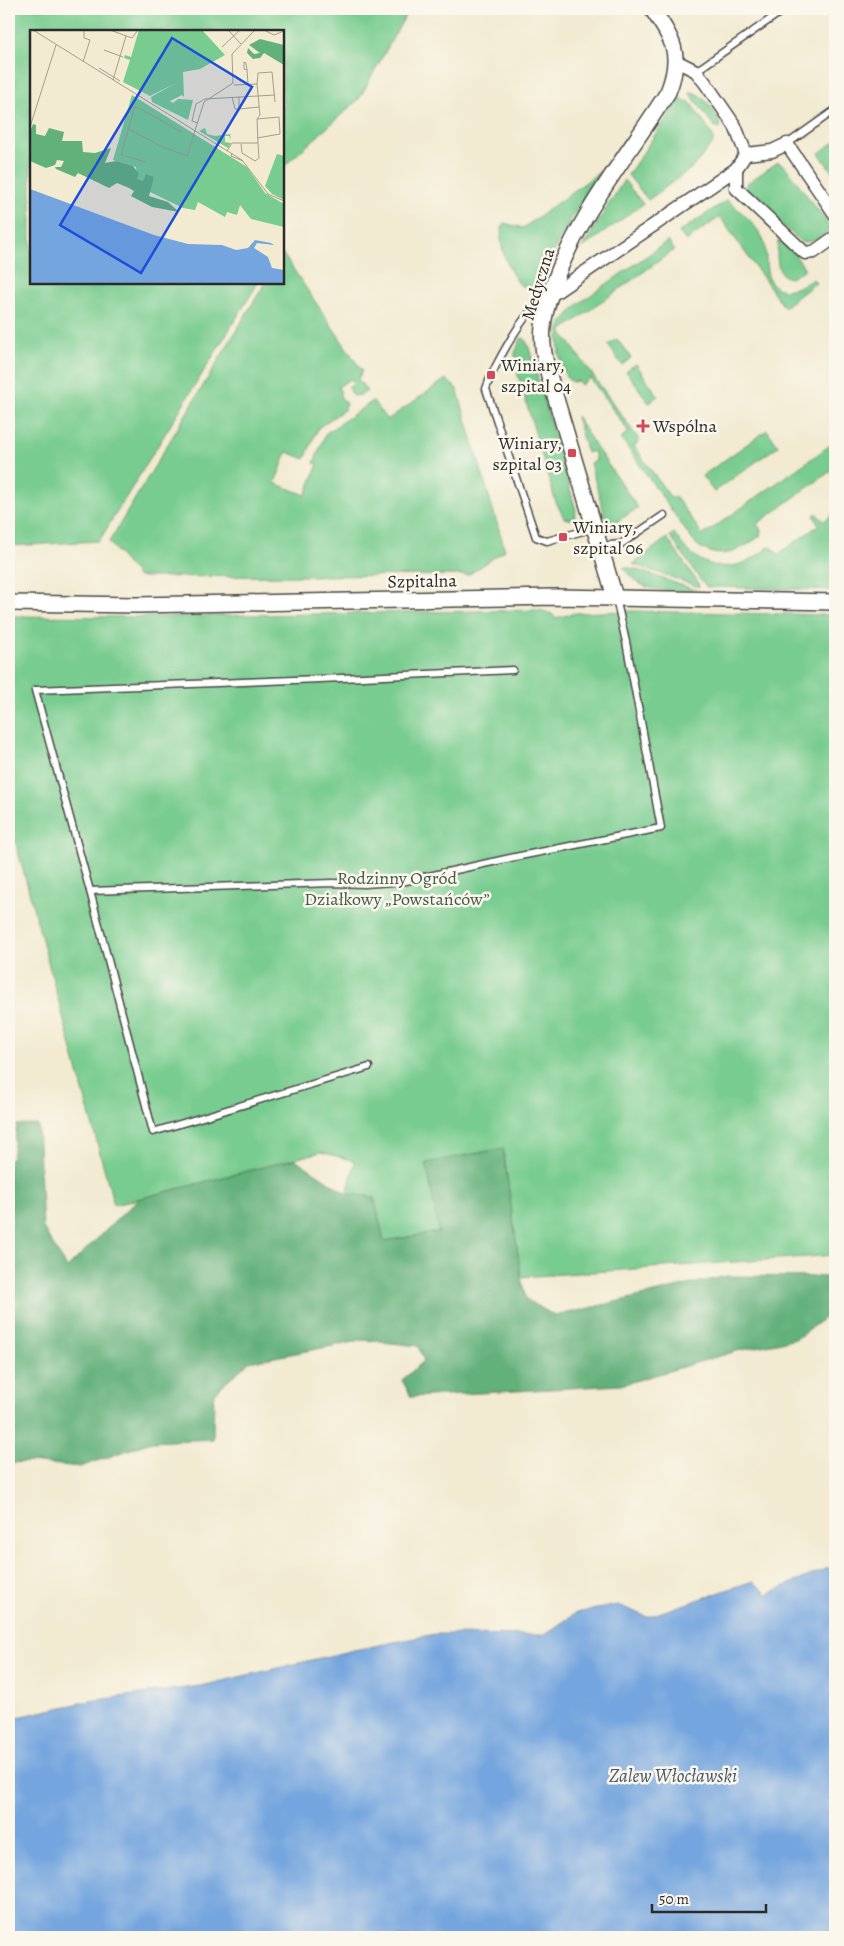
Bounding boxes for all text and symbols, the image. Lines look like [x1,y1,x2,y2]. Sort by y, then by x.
inset map [30,30,284,284]
street label: Medyczna [516,244,561,323]
place label: Winiary, szpital 04 [500,353,571,398]
marker: Winiary, szpital 04 [485,369,497,381]
place label: Wspólna [652,414,717,438]
marker: Wspólna [637,420,649,432]
place label: Winiary, szpital 03 [493,431,562,476]
marker: Winiary, szpital 03 [566,447,578,459]
place label: Winiary, szpital 06 [572,515,643,560]
marker: Winiary, szpital 06 [557,531,569,543]
street label: Szpitalna [387,568,458,594]
park label: Rodzinny Ogród Działkowy „Powstańców” [304,866,490,911]
water label: Zalew Włocławski [609,1763,737,1789]
scale bar [652,1881,765,1913]
text: 50 m [659,1889,689,1909]

